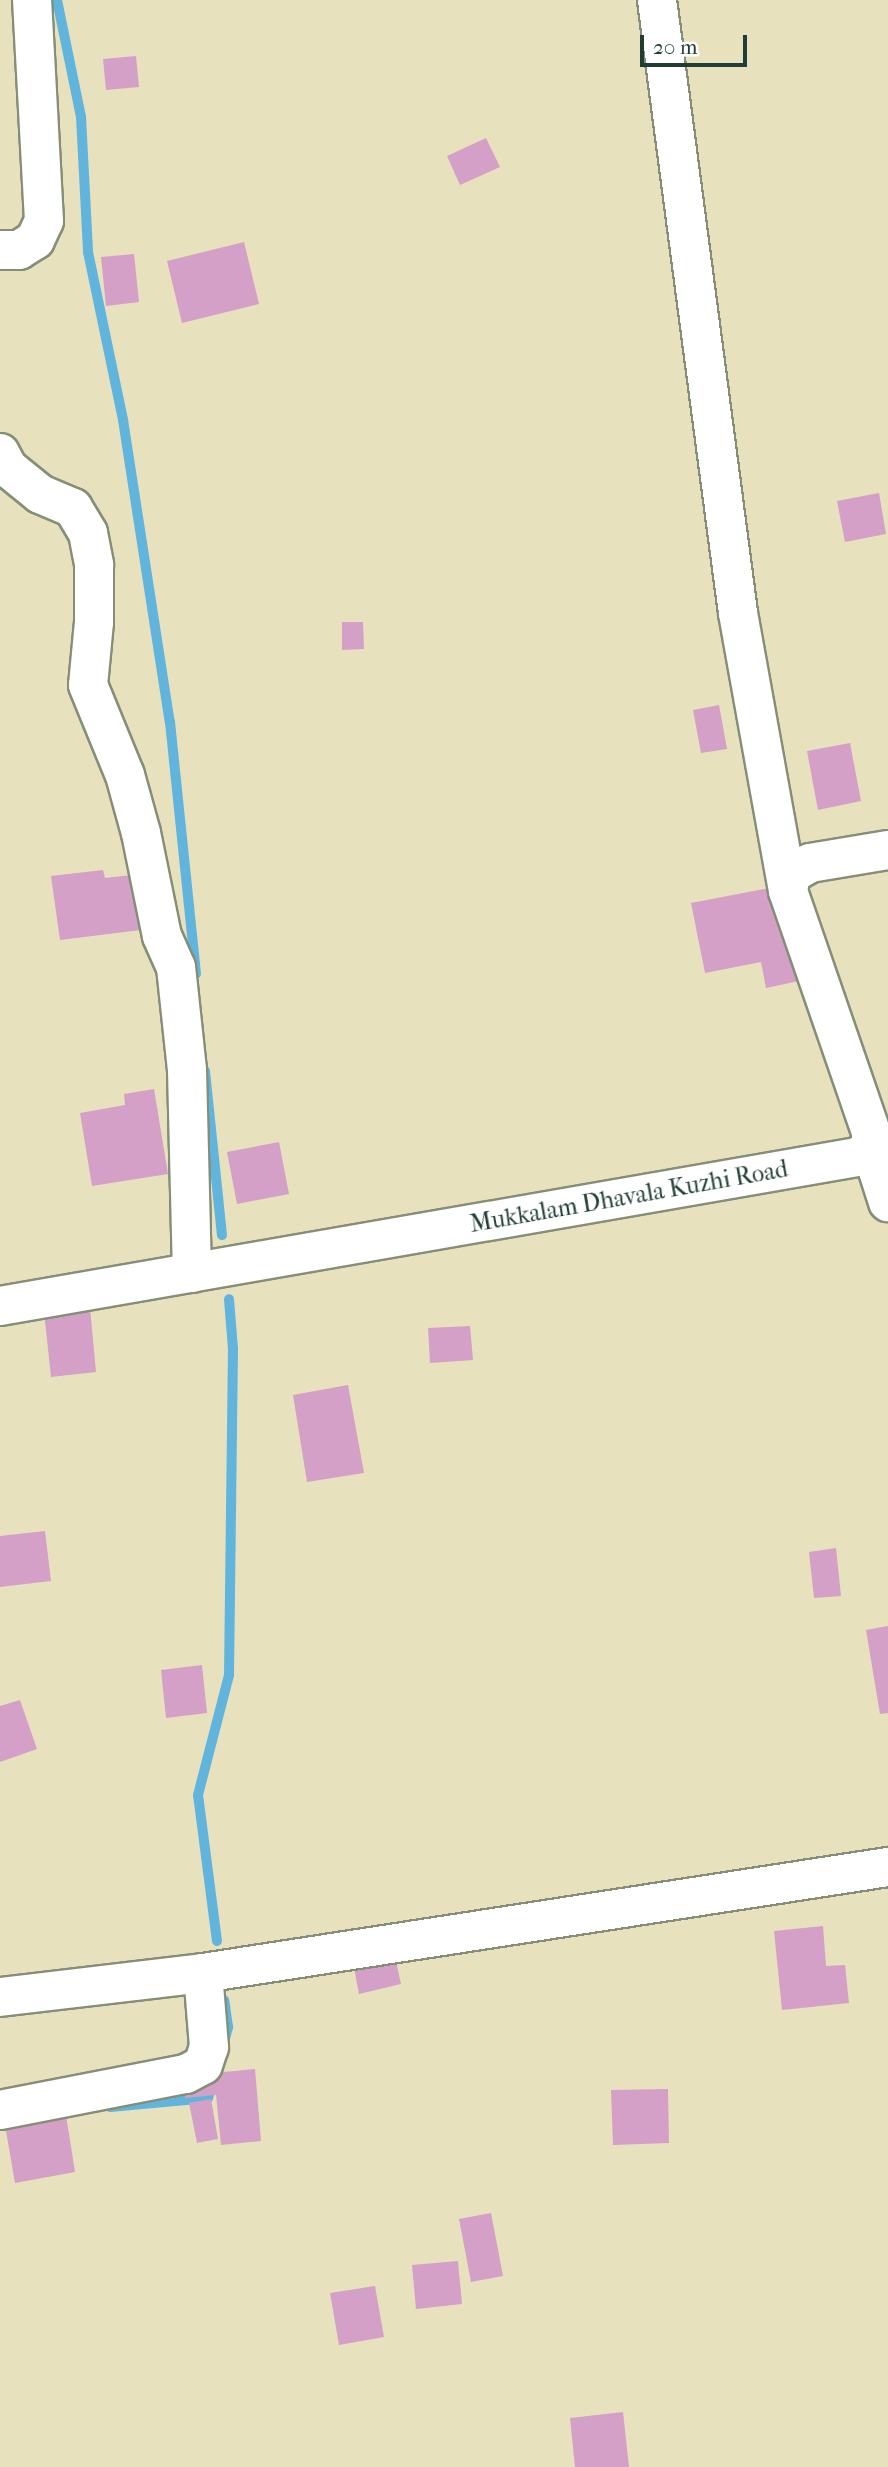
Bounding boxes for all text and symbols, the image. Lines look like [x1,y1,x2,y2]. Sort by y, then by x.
scale bar [643,21,750,65]
text: 20 m [653,35,697,59]
street label: Mukkalam Dhavala Kuzhi Road [468,1155,790,1239]

